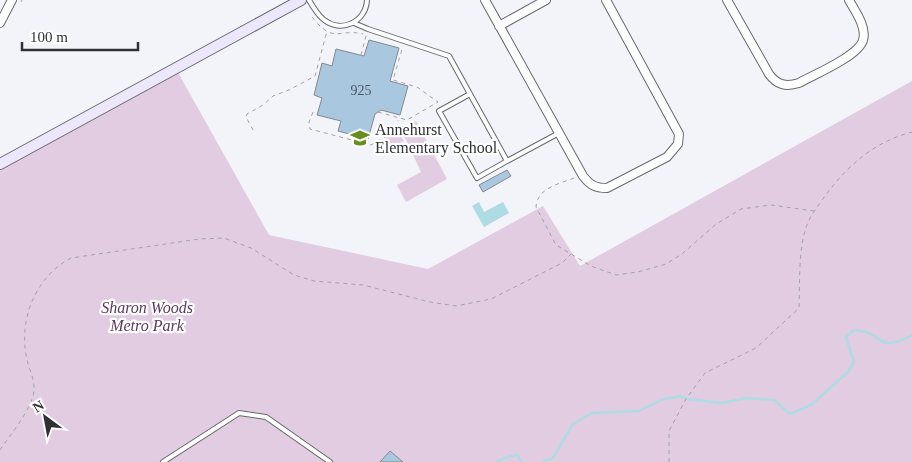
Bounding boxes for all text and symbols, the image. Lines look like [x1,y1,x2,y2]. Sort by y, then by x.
scale bar [22,20,139,52]
text: 100 m [30,29,68,45]
house number: 925 [351,83,372,98]
place label: Annehurst Elementary School [375,121,498,157]
school or university icon: Annehurst Elementary School [349,127,371,149]
park label: Sharon Woods Metro Park [101,299,193,334]
north arrow [20,392,70,442]
text: N [30,397,47,415]

